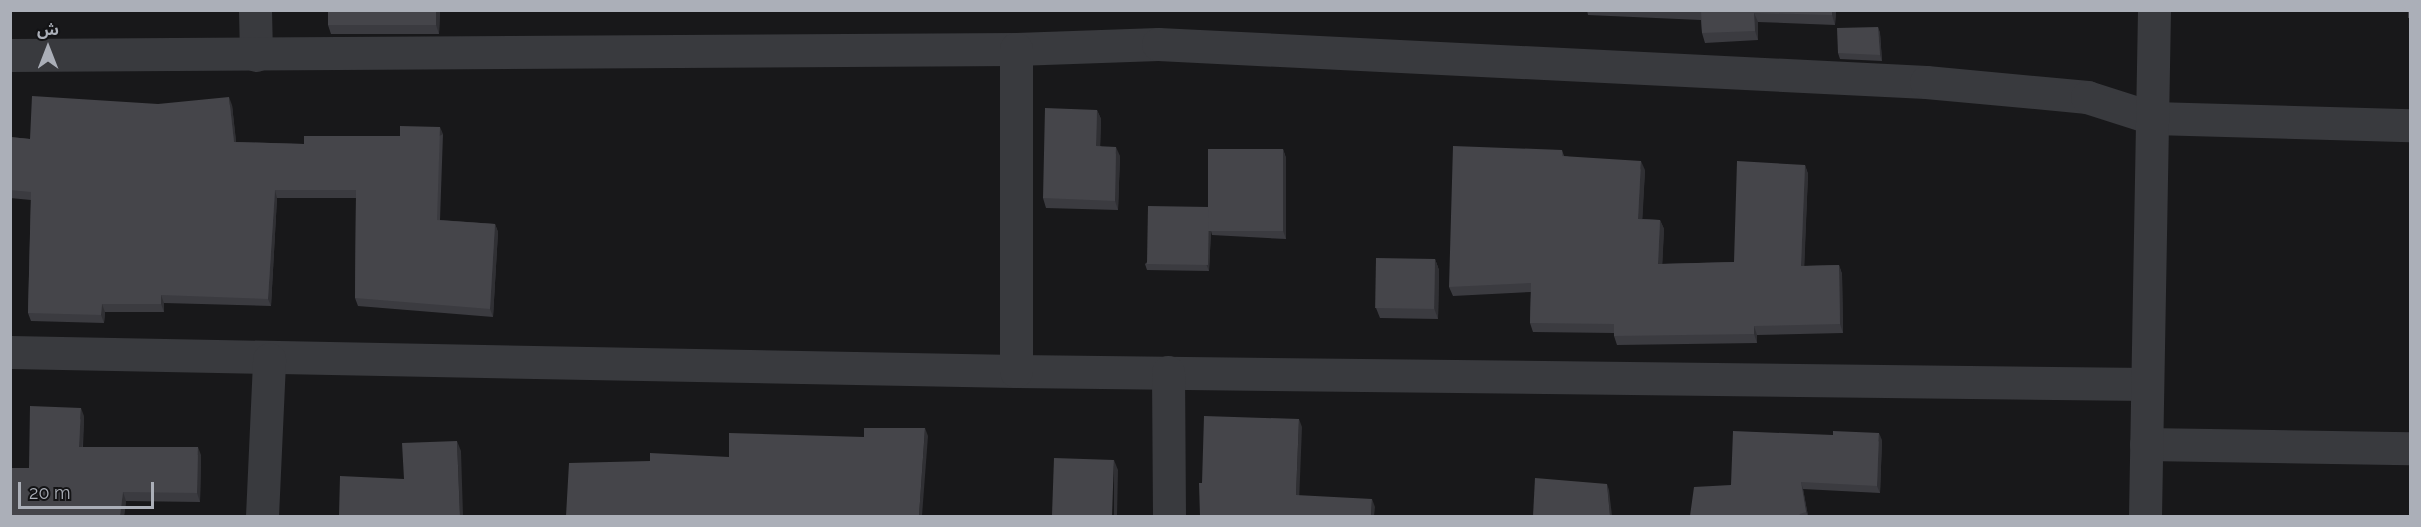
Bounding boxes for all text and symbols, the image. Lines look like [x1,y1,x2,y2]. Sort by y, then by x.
north arrow [18,18,78,78]
text: ش [37,20,59,39]
scale bar [21,470,158,508]
text: 20 m [29,482,71,503]

